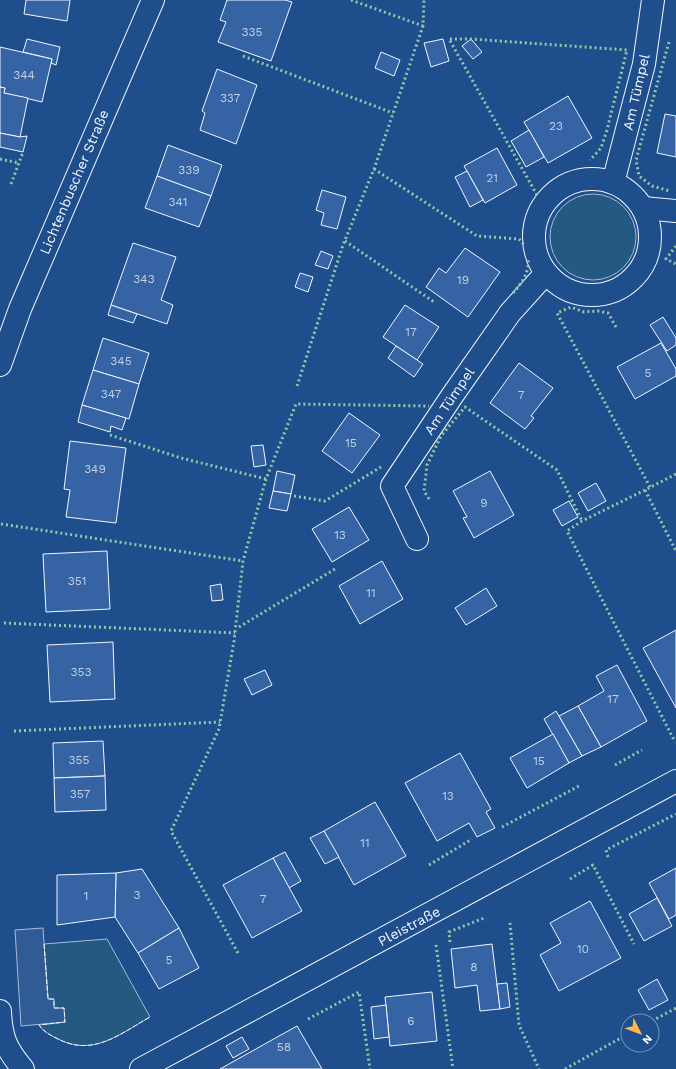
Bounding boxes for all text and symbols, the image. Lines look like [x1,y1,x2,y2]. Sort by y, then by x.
house number: 335 [242,25,262,39]
street label: Am Tümpel [619,52,653,132]
house number: 344 [13,68,35,82]
house number: 337 [220,91,240,105]
street label: Lichtenbuscher Straße [36,107,112,257]
house number: 23 [549,119,563,133]
house number: 339 [178,163,200,177]
house number: 21 [486,171,498,185]
house number: 341 [169,195,187,209]
house number: 343 [133,272,155,286]
house number: 19 [457,273,469,287]
house number: 17 [405,325,417,339]
house number: 345 [110,354,132,368]
street label: Am Tümpel [421,364,478,438]
house number: 5 [645,366,652,380]
house number: 347 [101,387,121,401]
house number: 7 [518,388,525,402]
house number: 15 [345,436,357,450]
house number: 349 [84,462,106,476]
house number: 9 [480,496,488,510]
house number: 13 [334,528,346,542]
house number: 351 [68,574,86,588]
house number: 11 [366,586,376,600]
house number: 353 [71,665,91,679]
house number: 17 [607,692,619,706]
house number: 355 [69,753,89,767]
house number: 15 [533,754,545,768]
house number: 357 [70,787,91,801]
house number: 13 [442,789,454,803]
house number: 11 [360,836,370,850]
house number: 3 [134,888,141,902]
house number: 1 [84,889,88,903]
house number: 7 [260,892,267,906]
street label: Pleistraße [375,903,443,949]
house number: 10 [577,942,589,956]
house number: 5 [166,953,173,967]
house number: 8 [470,960,478,974]
north arrow [620,1013,660,1053]
house number: 6 [407,1014,415,1028]
text: N [640,1032,655,1047]
house number: 58 [277,1040,291,1054]

